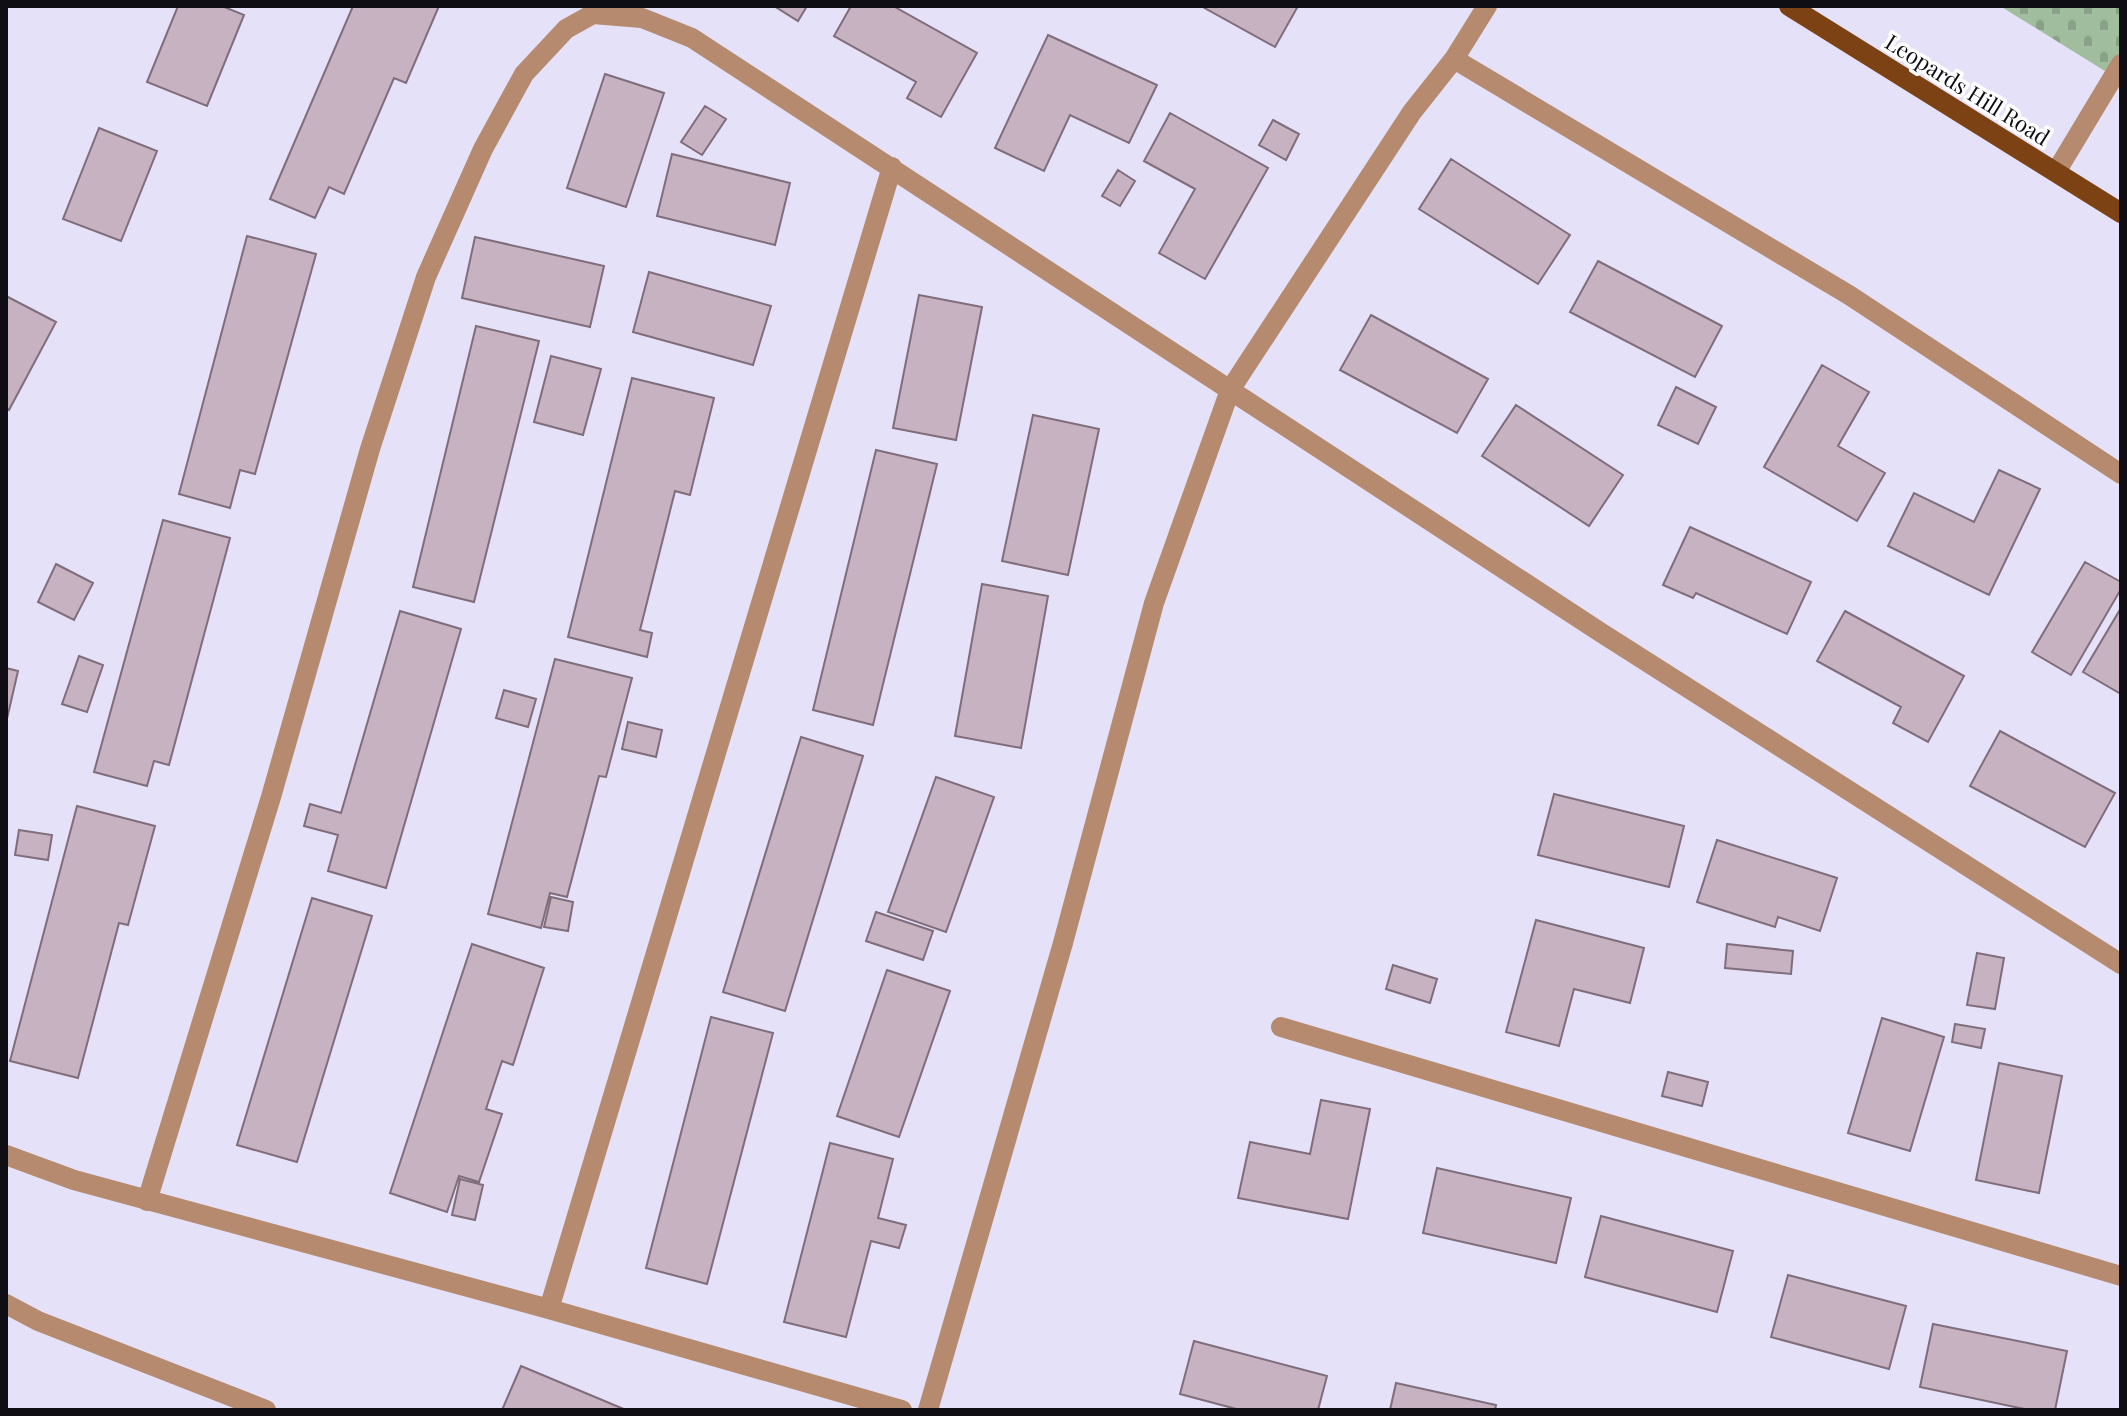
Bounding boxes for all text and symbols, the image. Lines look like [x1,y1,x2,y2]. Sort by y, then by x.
street label: Leopards Hill Road [1880,26,2056,152]

